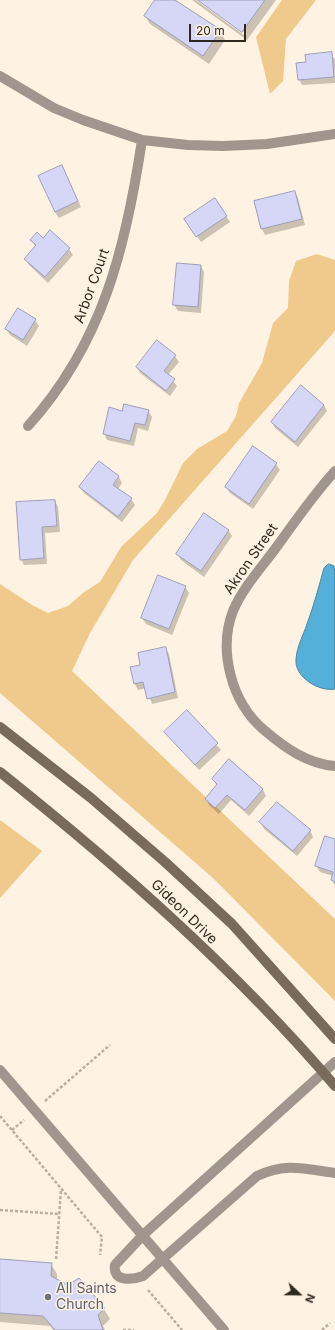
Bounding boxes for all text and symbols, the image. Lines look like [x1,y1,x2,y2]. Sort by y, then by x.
scale bar [191,16,248,42]
text: 20 m [196,23,225,38]
street label: Arbor Court [71,246,113,326]
street label: Akron Street [220,520,282,598]
street label: Gideon Drive [147,876,221,948]
north arrow [279,1274,319,1314]
place label: All Saints Church [56,1281,117,1314]
marker: All Saints Church [43,1292,53,1302]
text: N [302,1292,318,1305]

